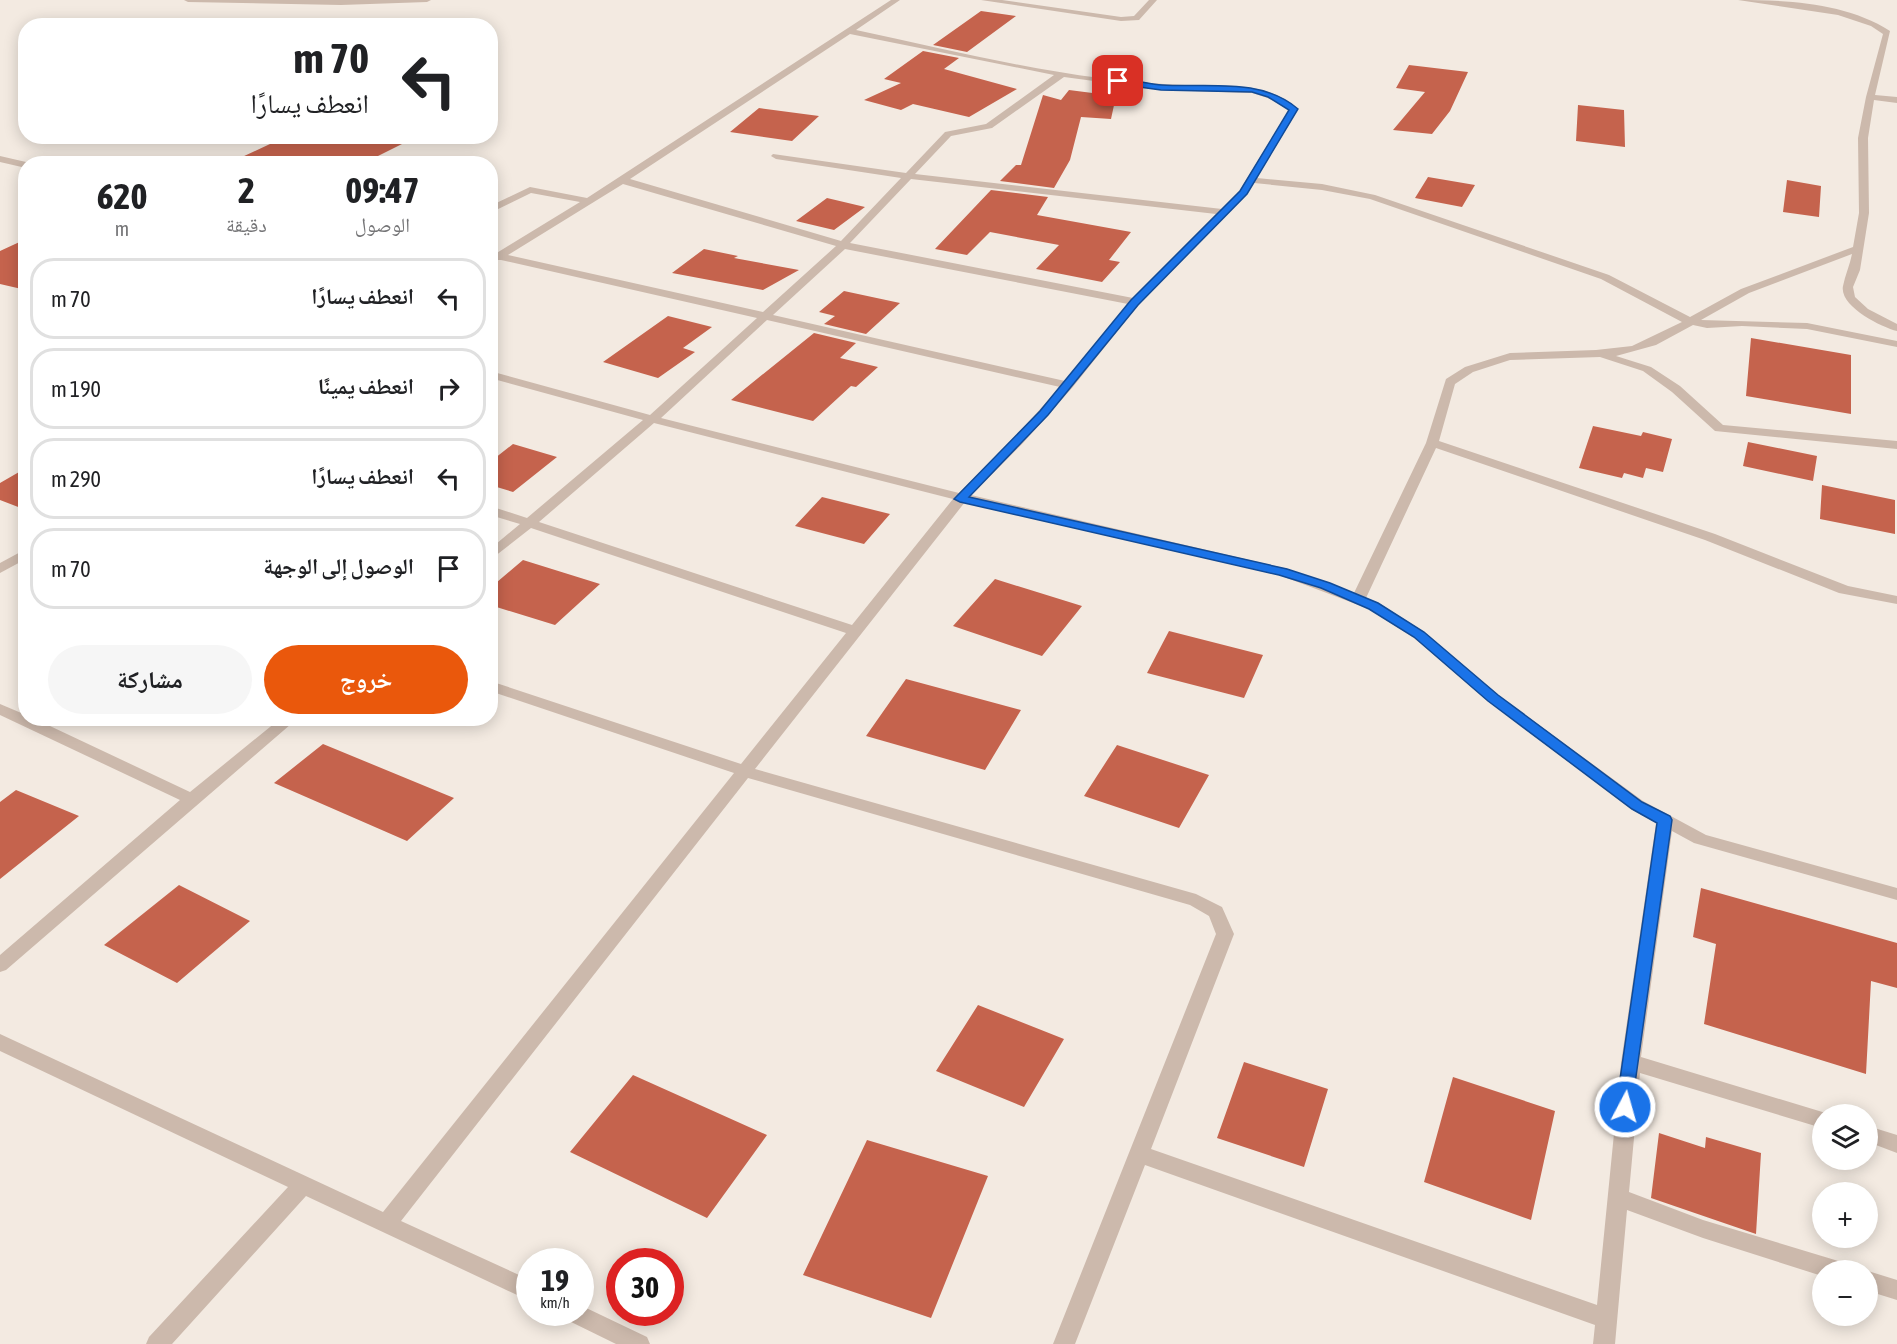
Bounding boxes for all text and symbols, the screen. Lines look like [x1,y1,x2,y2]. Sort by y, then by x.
text: 70 m [294,34,369,82]
icon: left [390,42,468,120]
pin [1092,55,1143,106]
icon: arrive [1101,64,1134,97]
text: انعطف يسارًا [250,88,369,119]
text: 2 [238,169,255,211]
text: 09:47 [345,169,419,211]
text: 620 [97,175,147,217]
text: دقيقة [226,213,267,236]
text: الوصول [355,213,410,236]
text: m [115,217,129,240]
icon: left [432,282,465,315]
text: انعطف يسارًا [311,283,414,309]
text: 70 m [51,286,91,312]
icon: right [432,372,465,405]
text: انعطف يمينًا [318,373,414,399]
text: 190 m [51,376,101,402]
icon: left [432,462,465,495]
text: انعطف يسارًا [311,463,414,489]
text: 290 m [51,466,101,492]
icon: arrive [432,552,465,585]
text: الوصول إلى الوجهة [263,553,414,579]
text: 70 m [51,556,91,582]
button: مشاركة [48,645,252,714]
button: خروج [264,645,468,714]
position arrow [1593,1075,1657,1139]
map controls [1812,1104,1878,1326]
button: layers [1812,1104,1878,1170]
button: + [1812,1182,1878,1248]
speed limit sign: 30 [606,1248,684,1326]
button: − [1812,1260,1878,1326]
text: 19 [541,1263,569,1297]
text: km/h [540,1294,570,1311]

